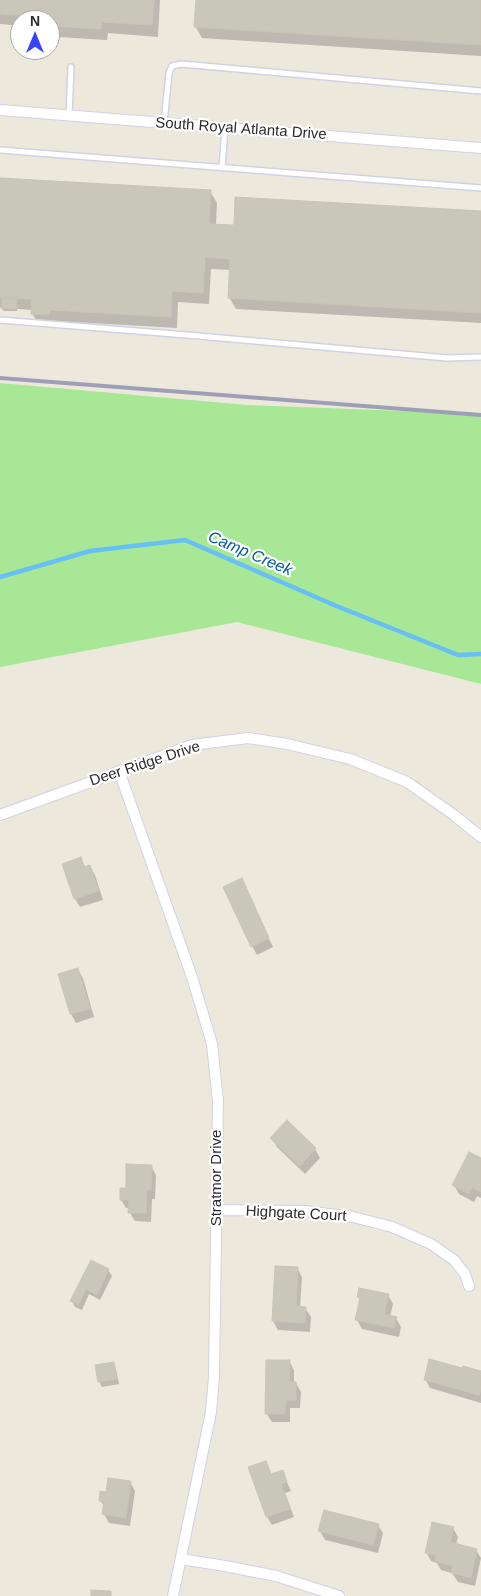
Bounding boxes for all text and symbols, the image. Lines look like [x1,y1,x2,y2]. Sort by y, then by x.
north arrow [10,10,60,60]
text: N [30,13,40,29]
street label: South Royal Atlanta Drive [155,114,327,144]
water label: Camp Creek [205,528,295,580]
street label: Deer Ridge Drive [88,738,202,790]
street label: Stratmor Drive [208,1130,226,1226]
street label: Highgate Court [245,1202,347,1226]

